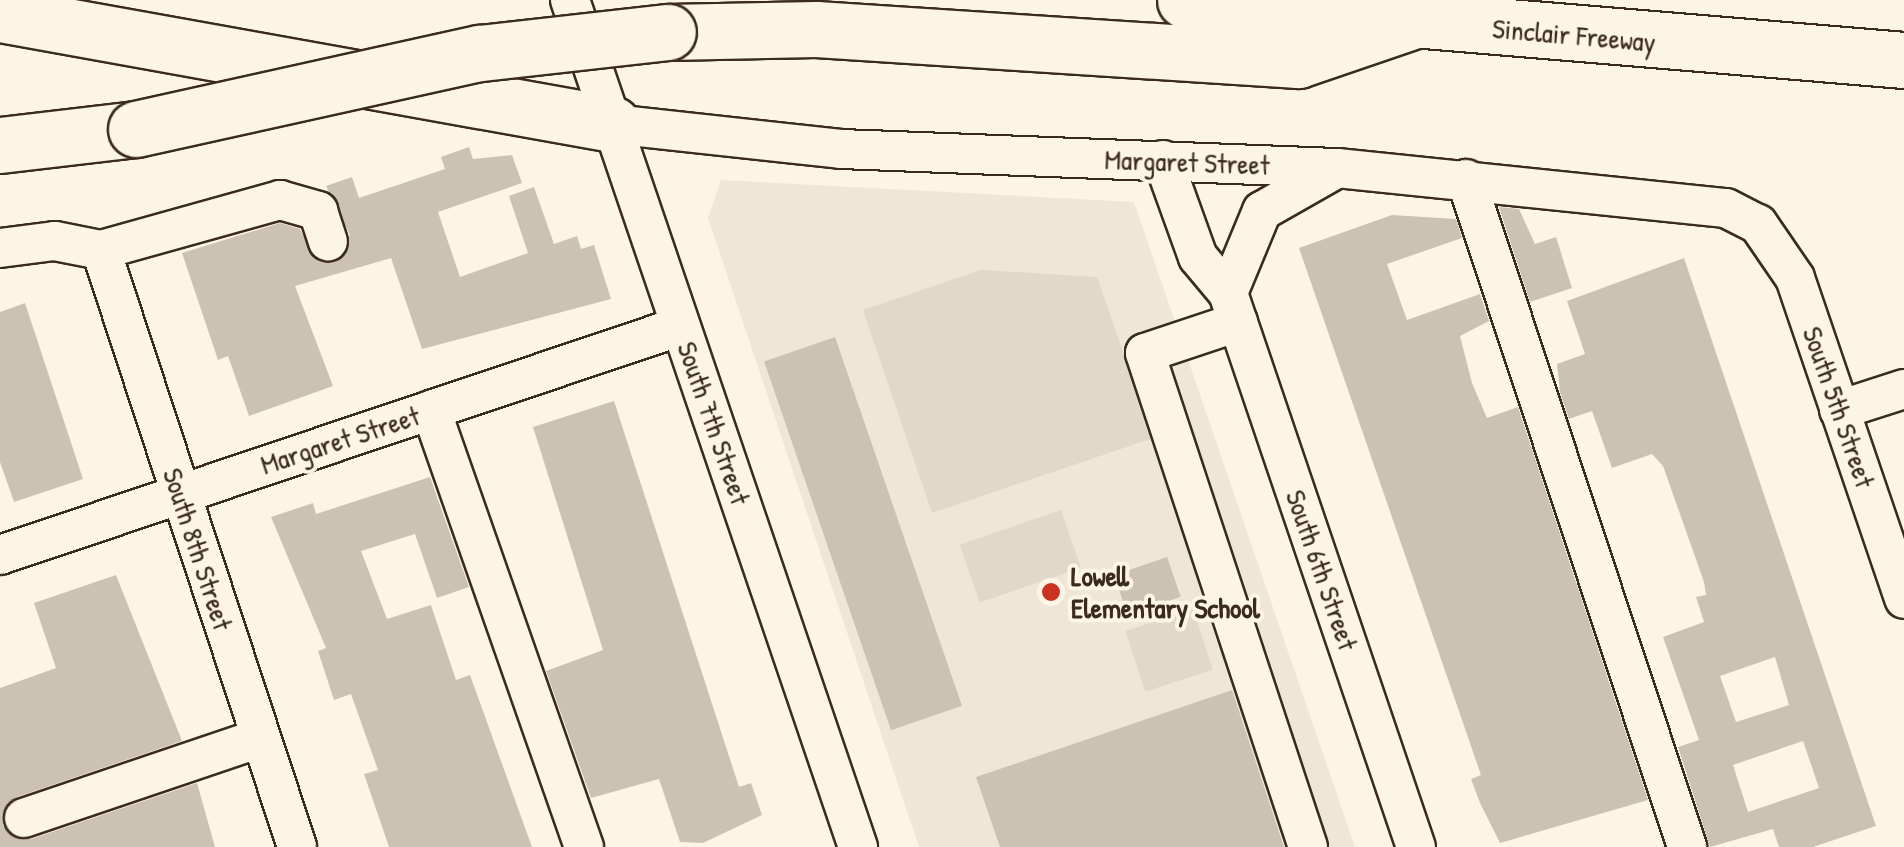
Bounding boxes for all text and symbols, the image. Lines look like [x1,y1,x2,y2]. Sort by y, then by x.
street label: Sinclair Freeway [1491,11,1657,59]
street label: Margaret Street [1104,142,1270,182]
street label: South 5th Street [1796,322,1882,492]
street label: South 7th Street [670,337,758,509]
street label: Margaret Street [256,399,424,481]
street label: South 8th Street [156,464,240,634]
street label: South 6th Street [1279,485,1365,655]
place label: Lowell Elementary School [1071,559,1260,625]
marker: Lowell Elementary School [1040,581,1062,603]

